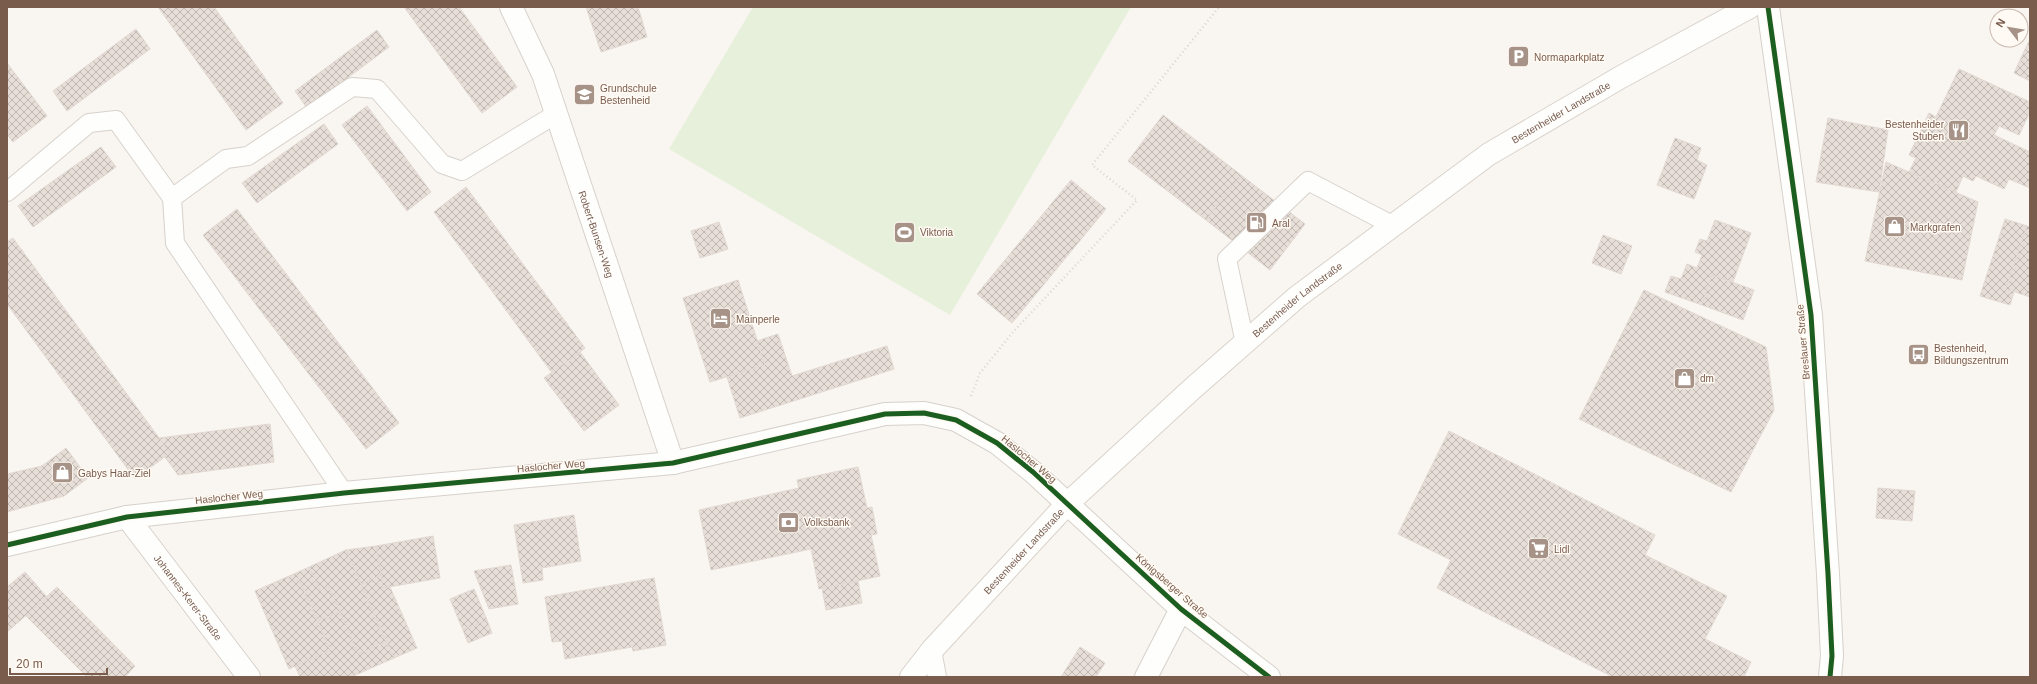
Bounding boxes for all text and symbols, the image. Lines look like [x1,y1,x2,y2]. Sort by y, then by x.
north arrow [1989,8,2029,48]
text: N [1993,16,2008,29]
parking icon: Normaparkplatz [1506,44,1532,70]
place label: Normaparkplatz [1534,52,1605,63]
street label: Bestenheider Landstraße [1509,79,1612,145]
school or university icon: Grundschule Bestenheid [572,81,598,107]
place label: Grundschule Bestenheid [600,83,657,106]
restaurant icon: Bestenheider Stuben [1946,117,1972,143]
place label: Bestenheider Stuben [1885,119,1945,142]
street label: Robert-Bunsen-Weg [577,189,616,279]
fuel station icon: Aral [1244,210,1270,236]
shop icon: Markgrafen [1882,214,1908,240]
place label: Aral [1272,218,1290,229]
sports icon: Viktoria [891,219,917,245]
place label: Markgrafen [1910,222,1961,233]
place label: Viktoria [920,227,954,238]
street label: Bestenheider Landstraße [1250,260,1344,339]
street label: Breslauer Straße [1794,303,1812,380]
hotel icon: Mainperle [707,306,733,332]
place label: Mainperle [736,314,780,325]
bus stop icon: Bestenheid, Bildungszentrum [1906,341,1932,367]
place label: Bestenheid, Bildungszentrum [1934,343,2008,366]
shop icon: dm [1671,365,1697,391]
place label: dm [1700,373,1714,384]
street label: Haslocher Weg [999,433,1059,485]
street label: Haslocher Weg [517,458,585,474]
shop icon: Gabys Haar-Ziel [50,460,76,486]
place label: Gabys Haar-Ziel [78,468,151,479]
street label: Haslocher Weg [195,488,263,506]
street label: Bestenheider Landstraße [981,506,1066,596]
bank icon: Volksbank [775,509,801,535]
place label: Volksbank [804,517,851,528]
supermarket icon: Lidl [1526,536,1552,562]
place label: Lidl [1554,544,1570,555]
street label: Johannes-Kerer-Straße [152,552,225,643]
street label: Königsberger Straße [1134,552,1211,621]
scale bar [10,650,107,676]
text: 20 m [16,657,43,671]

